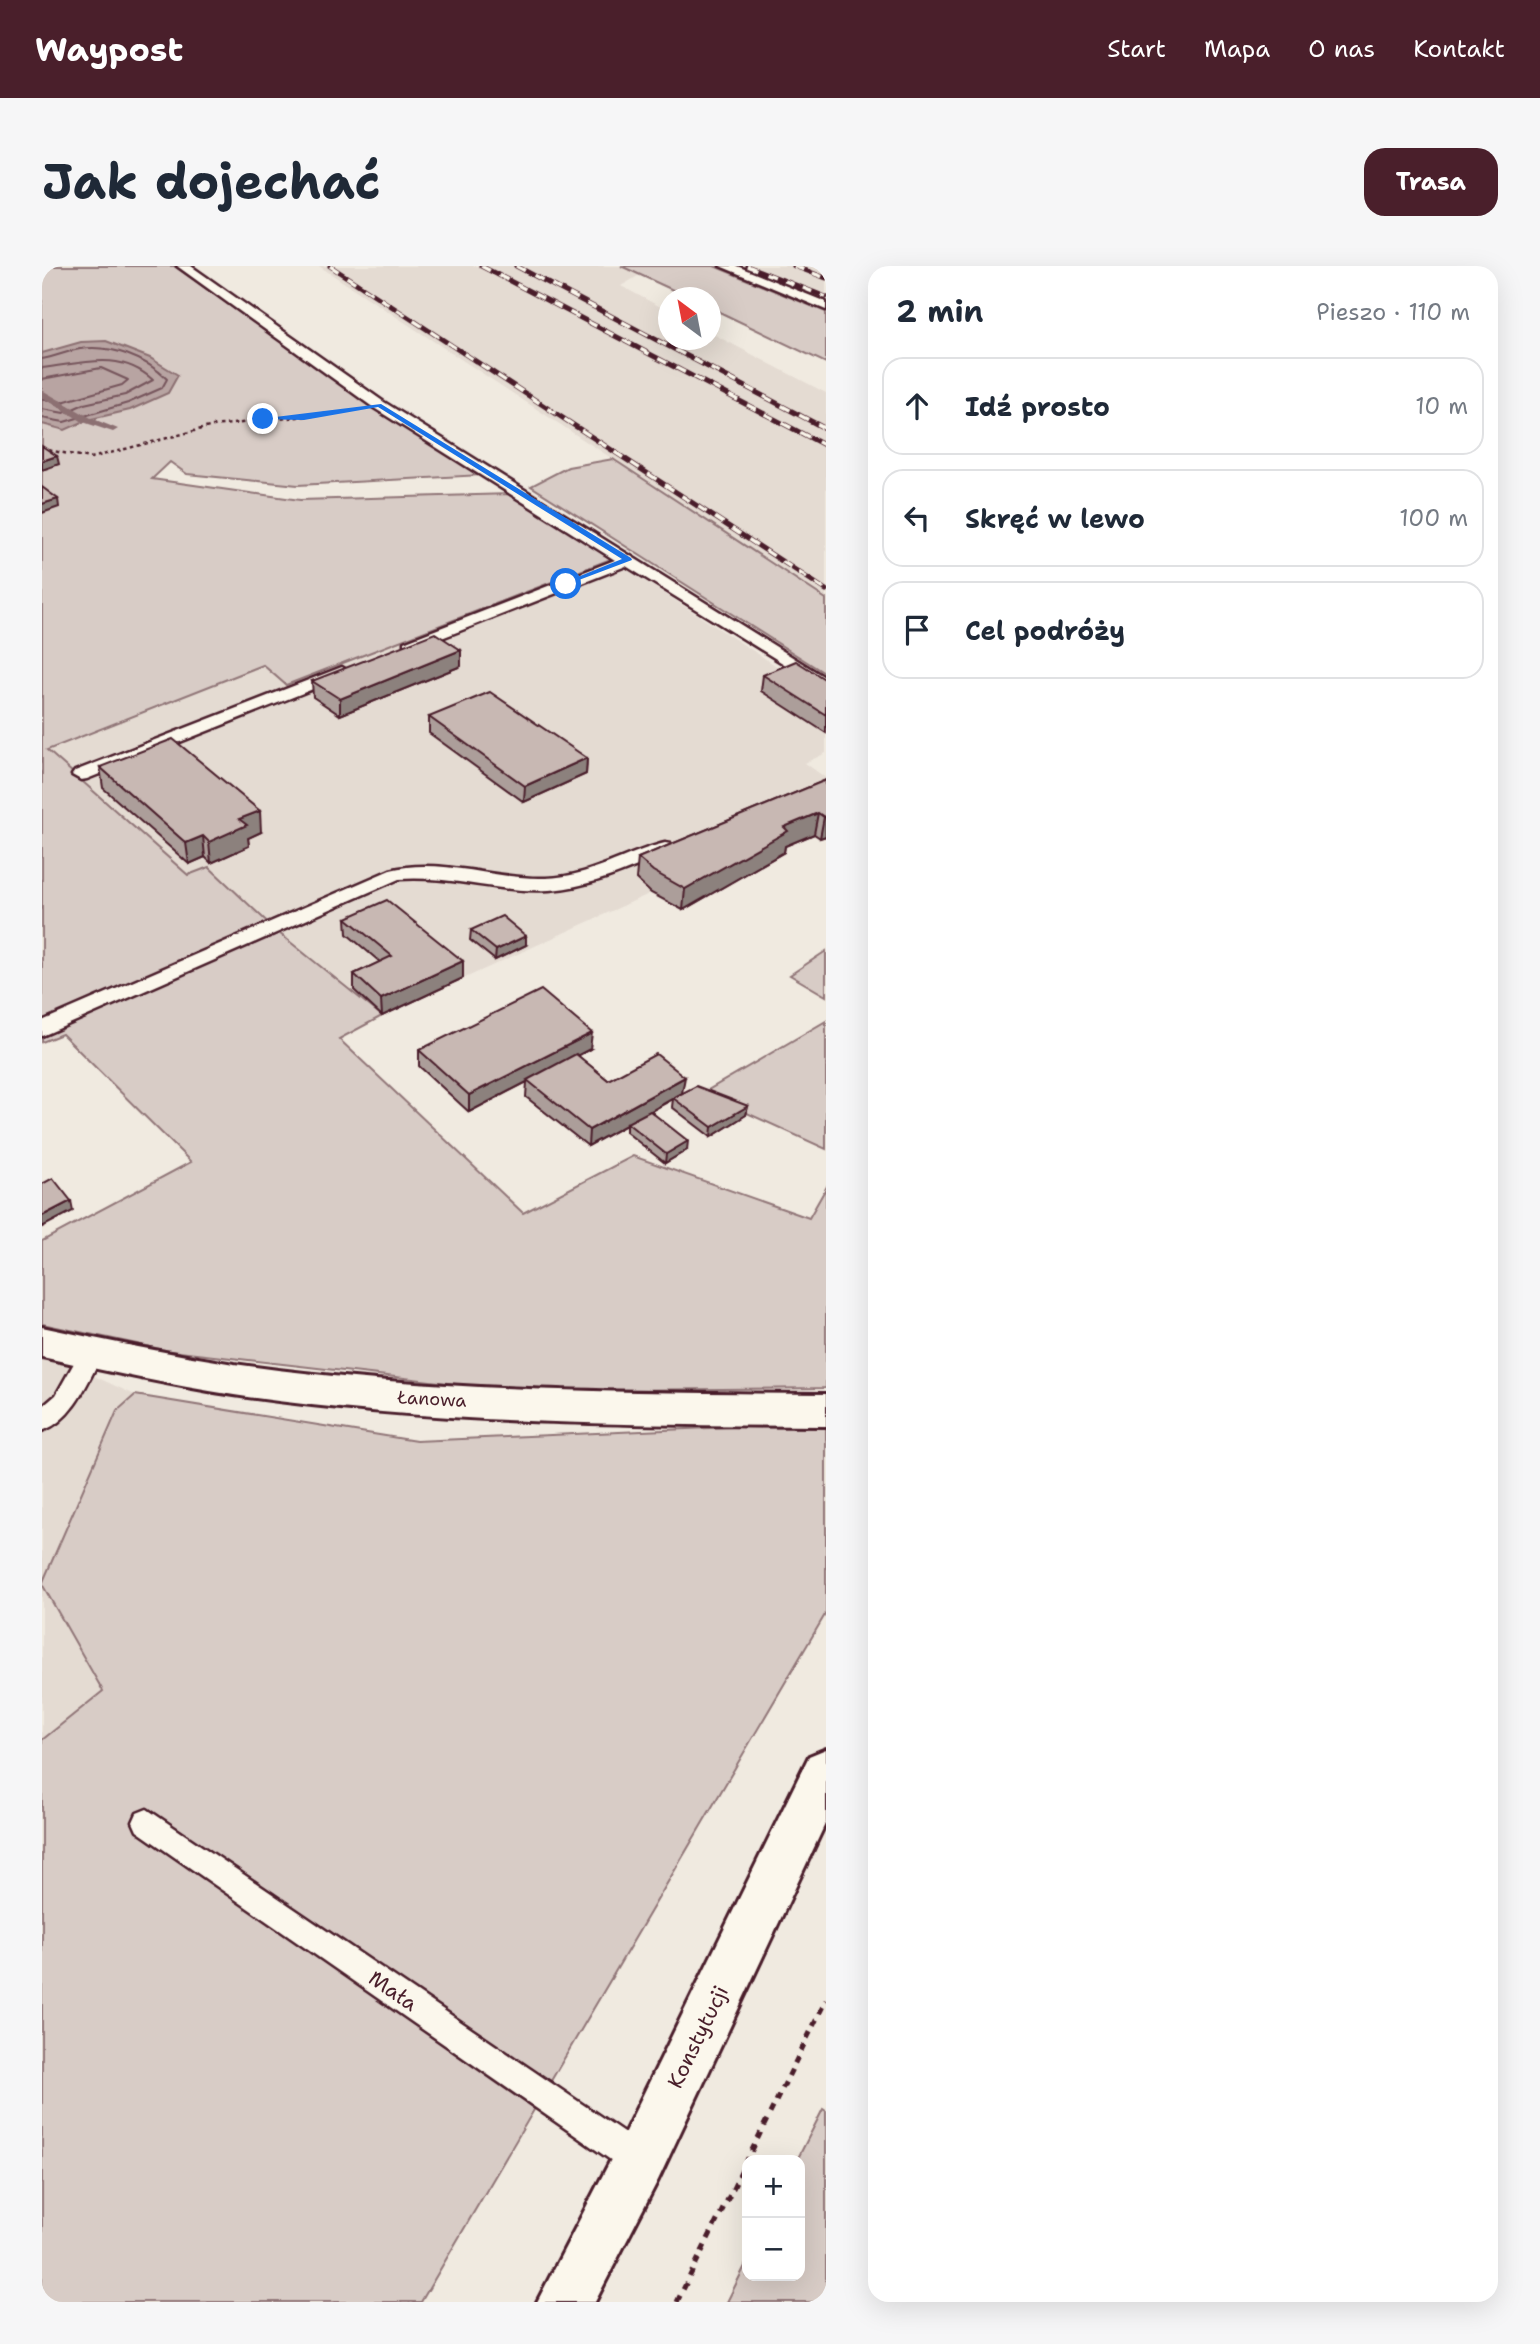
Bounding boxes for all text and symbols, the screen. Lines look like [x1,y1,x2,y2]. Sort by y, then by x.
text: Waypost [35,27,183,72]
text: Start [1107,33,1166,65]
text: Mapa [1204,33,1270,65]
text: O nas [1308,33,1375,65]
text: Kontakt [1413,33,1505,65]
button: Trasa [1364,148,1498,216]
text: Jak dojechać [42,149,381,215]
north arrow [658,287,721,350]
text: 2 min [896,291,983,332]
text: Pieszo · 110 m [1316,297,1470,327]
icon: ahead [898,387,936,425]
text: Idź prosto [965,389,1110,424]
text: 10 m [1415,391,1468,421]
route end [247,403,278,434]
icon: left [898,499,936,537]
text: Skręć w lewo [965,501,1145,536]
text: 100 m [1399,503,1468,533]
route start [550,568,581,599]
icon: arrive [898,611,936,649]
text: Cel podróży [965,613,1125,648]
street label: Łanowa [396,1385,467,1413]
street label: Mała [363,1964,423,2018]
street label: Konstytucji [661,1981,735,2093]
map controls [742,2155,805,2281]
button: + [742,2155,805,2218]
button: − [742,2218,805,2281]

